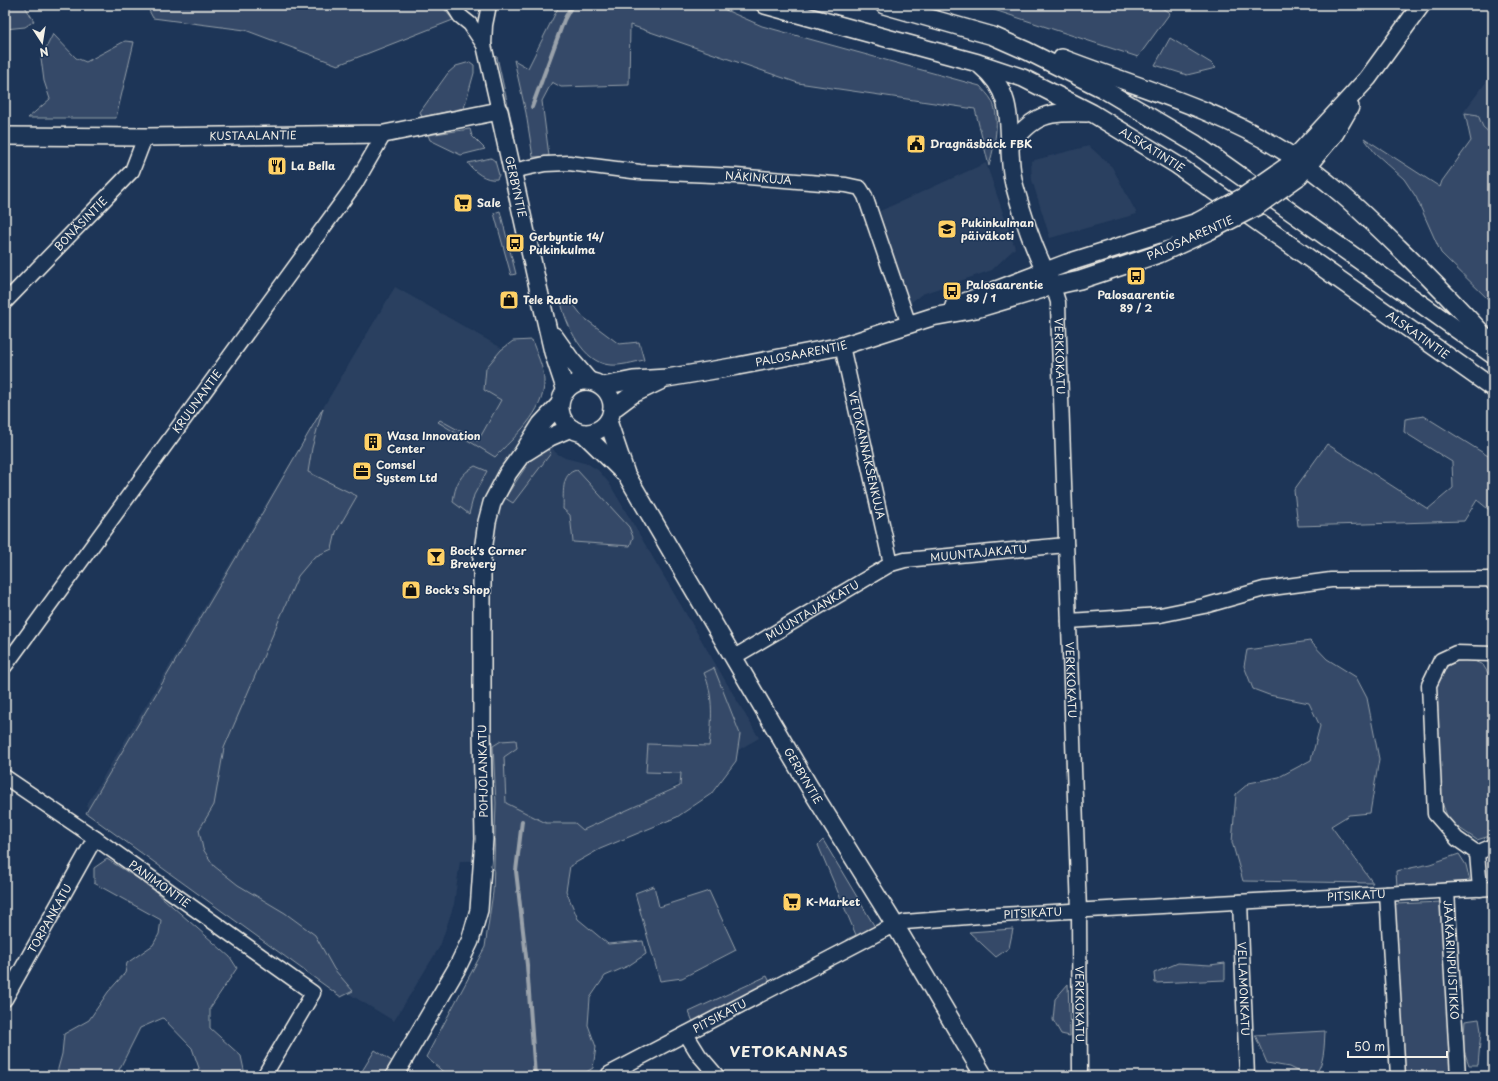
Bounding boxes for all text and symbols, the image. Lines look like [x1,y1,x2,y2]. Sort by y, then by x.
north arrow [22,22,62,62]
text: N [38,43,50,62]
street label: ALSKATINTIE [1116,123,1189,176]
street label: KUSTAALANTIE [209,126,297,144]
public building icon: Dragnäsbäck FBK [905,133,927,155]
place label: Dragnäsbäck FBK [930,135,1033,152]
street label: GERBYNTIE [501,154,531,219]
restaurant icon: La Bella [266,155,288,177]
place label: La Bella [291,157,336,174]
street label: NÄKINKUJA [725,167,793,189]
street label: BONÄSINTIE [50,192,111,255]
supermarket icon: Sale [452,192,474,214]
place label: Sale [477,194,502,211]
street label: PALOSAARENTIE [1144,211,1236,264]
place label: Pukinkulman päiväkoti [961,214,1034,244]
school or university icon: Pukinkulman päiväkoti [936,218,958,240]
place label: Gerbyntie 14/ Pukinkulma [529,228,604,258]
bus stop icon: Gerbyntie 14/ Pukinkulma [504,232,526,254]
bus stop icon: Palosaarentie 89 / 2 [1125,265,1147,287]
place label: Palosaarentie 89 / 1 [966,276,1043,306]
bus stop icon: Palosaarentie 89 / 1 [941,280,963,302]
place label: Palosaarentie 89 / 2 [1097,286,1175,316]
shop icon: Tele Radio [498,289,520,311]
place label: Tele Radio [523,291,578,308]
street label: ALSKATINTIE [1383,306,1453,363]
street label: VERKKOKATU [1050,318,1070,395]
street label: PALOSAARENTIE [754,336,849,371]
street label: KRUUNANTIE [168,366,226,437]
street label: VETOKANNAKSENKUJA [844,389,890,521]
place label: Wasa Innovation Center [387,427,481,457]
building icon: Wasa Innovation Center [362,431,384,453]
place label: Comsel System Ltd [376,456,438,486]
office icon: Comsel System Ltd [351,460,373,482]
street label: MUUNTAJAKATU [929,540,1028,566]
place label: Bock's Corner Brewery [450,542,527,572]
bar icon: Bock's Corner Brewery [425,546,447,568]
street label: MUUNTAJANKATU [762,576,862,645]
shop icon: Bock's Shop [400,579,422,601]
place label: Bock's Shop [425,581,490,598]
street label: VERKKOKATU [1062,641,1081,719]
street label: POHJOLANKATU [473,724,492,818]
street label: GERBYNTIE [780,744,827,807]
street label: PANIMONTIE [126,856,194,911]
street label: TORPANKATU [23,881,76,956]
street label: PITSIKATU [1326,885,1386,905]
supermarket icon: K-Market [781,891,803,913]
place label: K-Market [806,893,860,910]
street label: JÄÄKÄRINPUISTIKKO [1440,900,1464,1020]
street label: PITSIKATU [1003,903,1063,923]
street label: VELLAMONKATU [1234,941,1254,1036]
street label: VERKKOKATU [1071,966,1089,1042]
street label: PITSIKATU [690,994,749,1037]
scale bar [1348,1033,1447,1059]
text: 50 m [1354,1037,1385,1055]
district label: VETOKANNAS [729,1039,849,1062]

